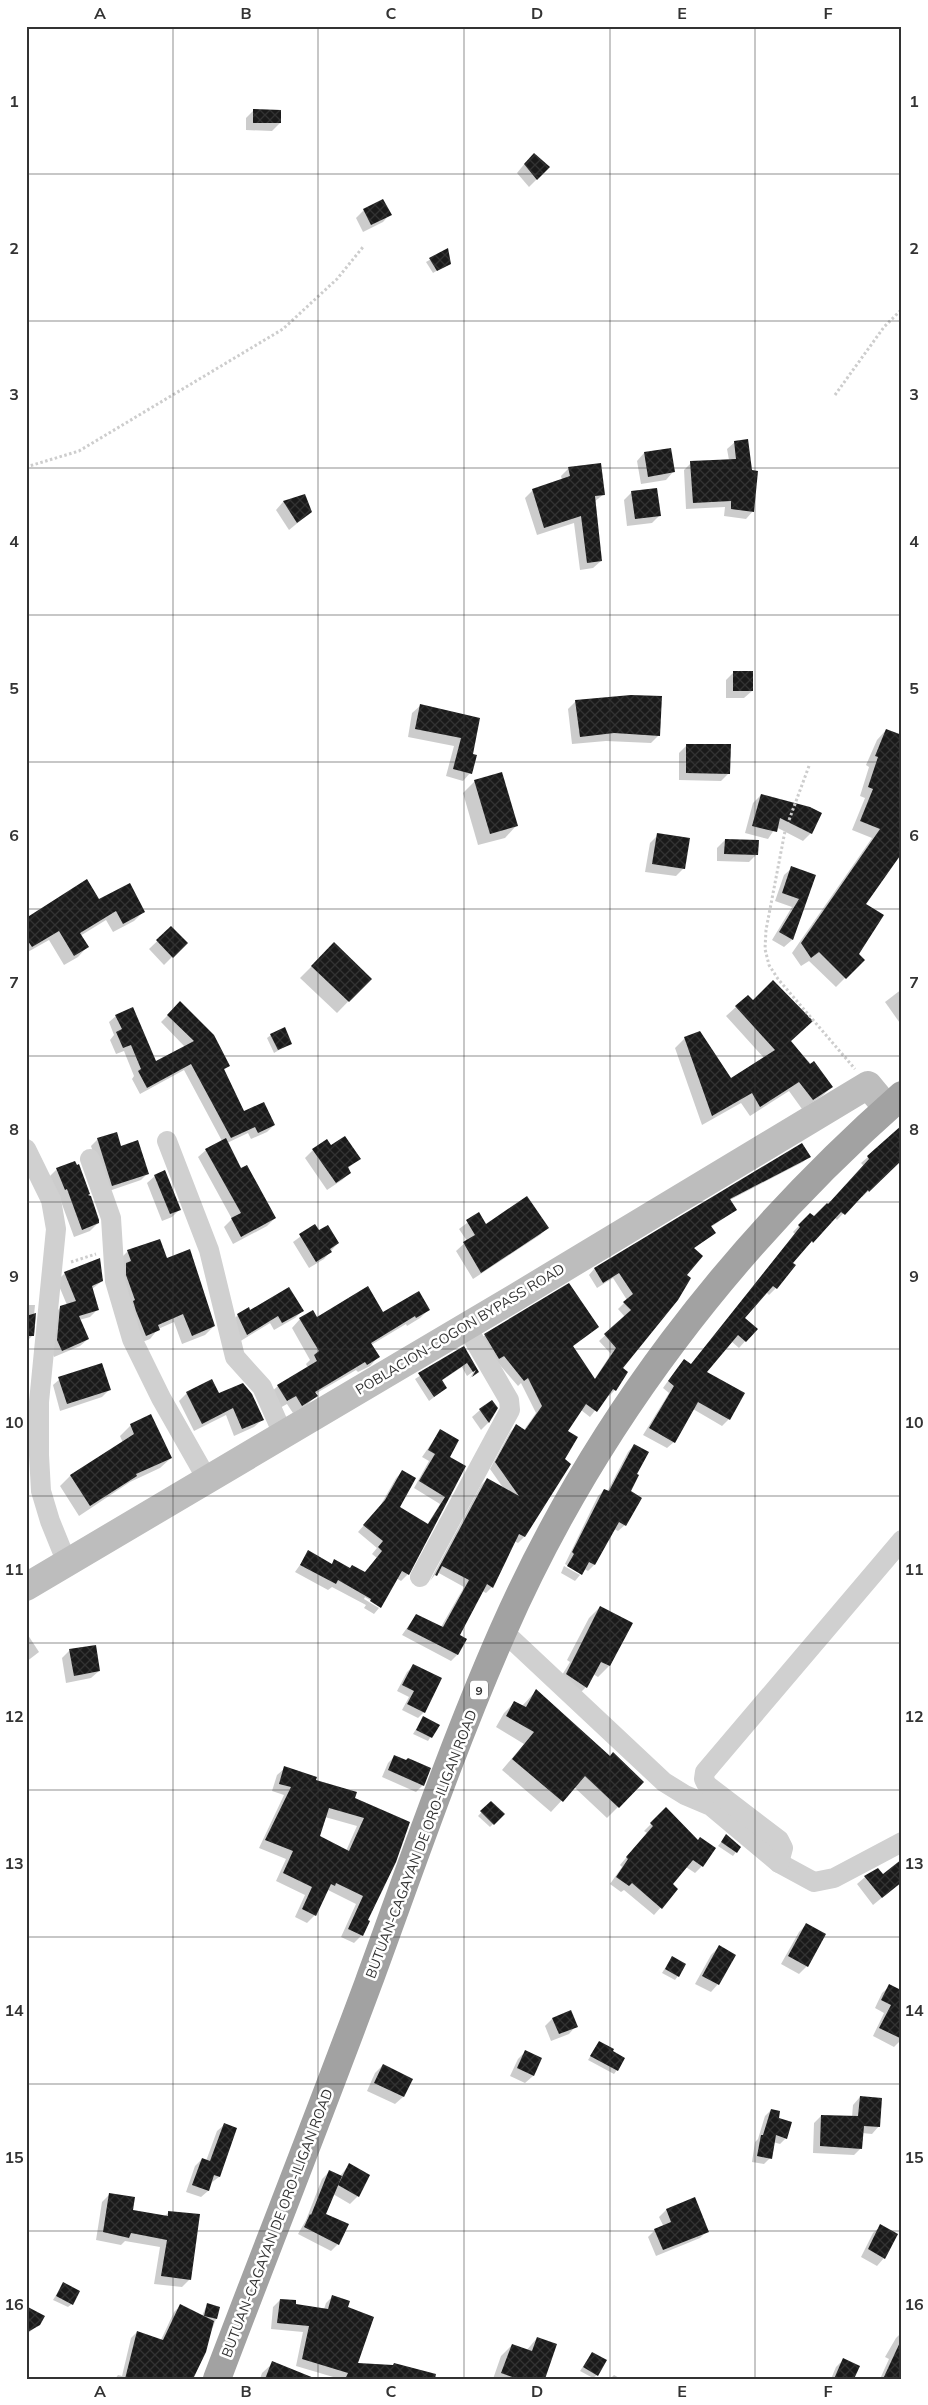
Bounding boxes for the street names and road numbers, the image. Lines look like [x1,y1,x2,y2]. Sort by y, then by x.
street label: POBLACION-COGON BYPASS ROAD [352,1259,568,1399]
road number: 9 [470,1680,488,1700]
street label: BUTUAN-CAGAYAN DE ORO-ILIGAN ROAD [361,1707,481,1981]
street label: BUTUAN-CAGAYAN DE ORO-ILIGAN ROAD [217,2086,337,2360]

